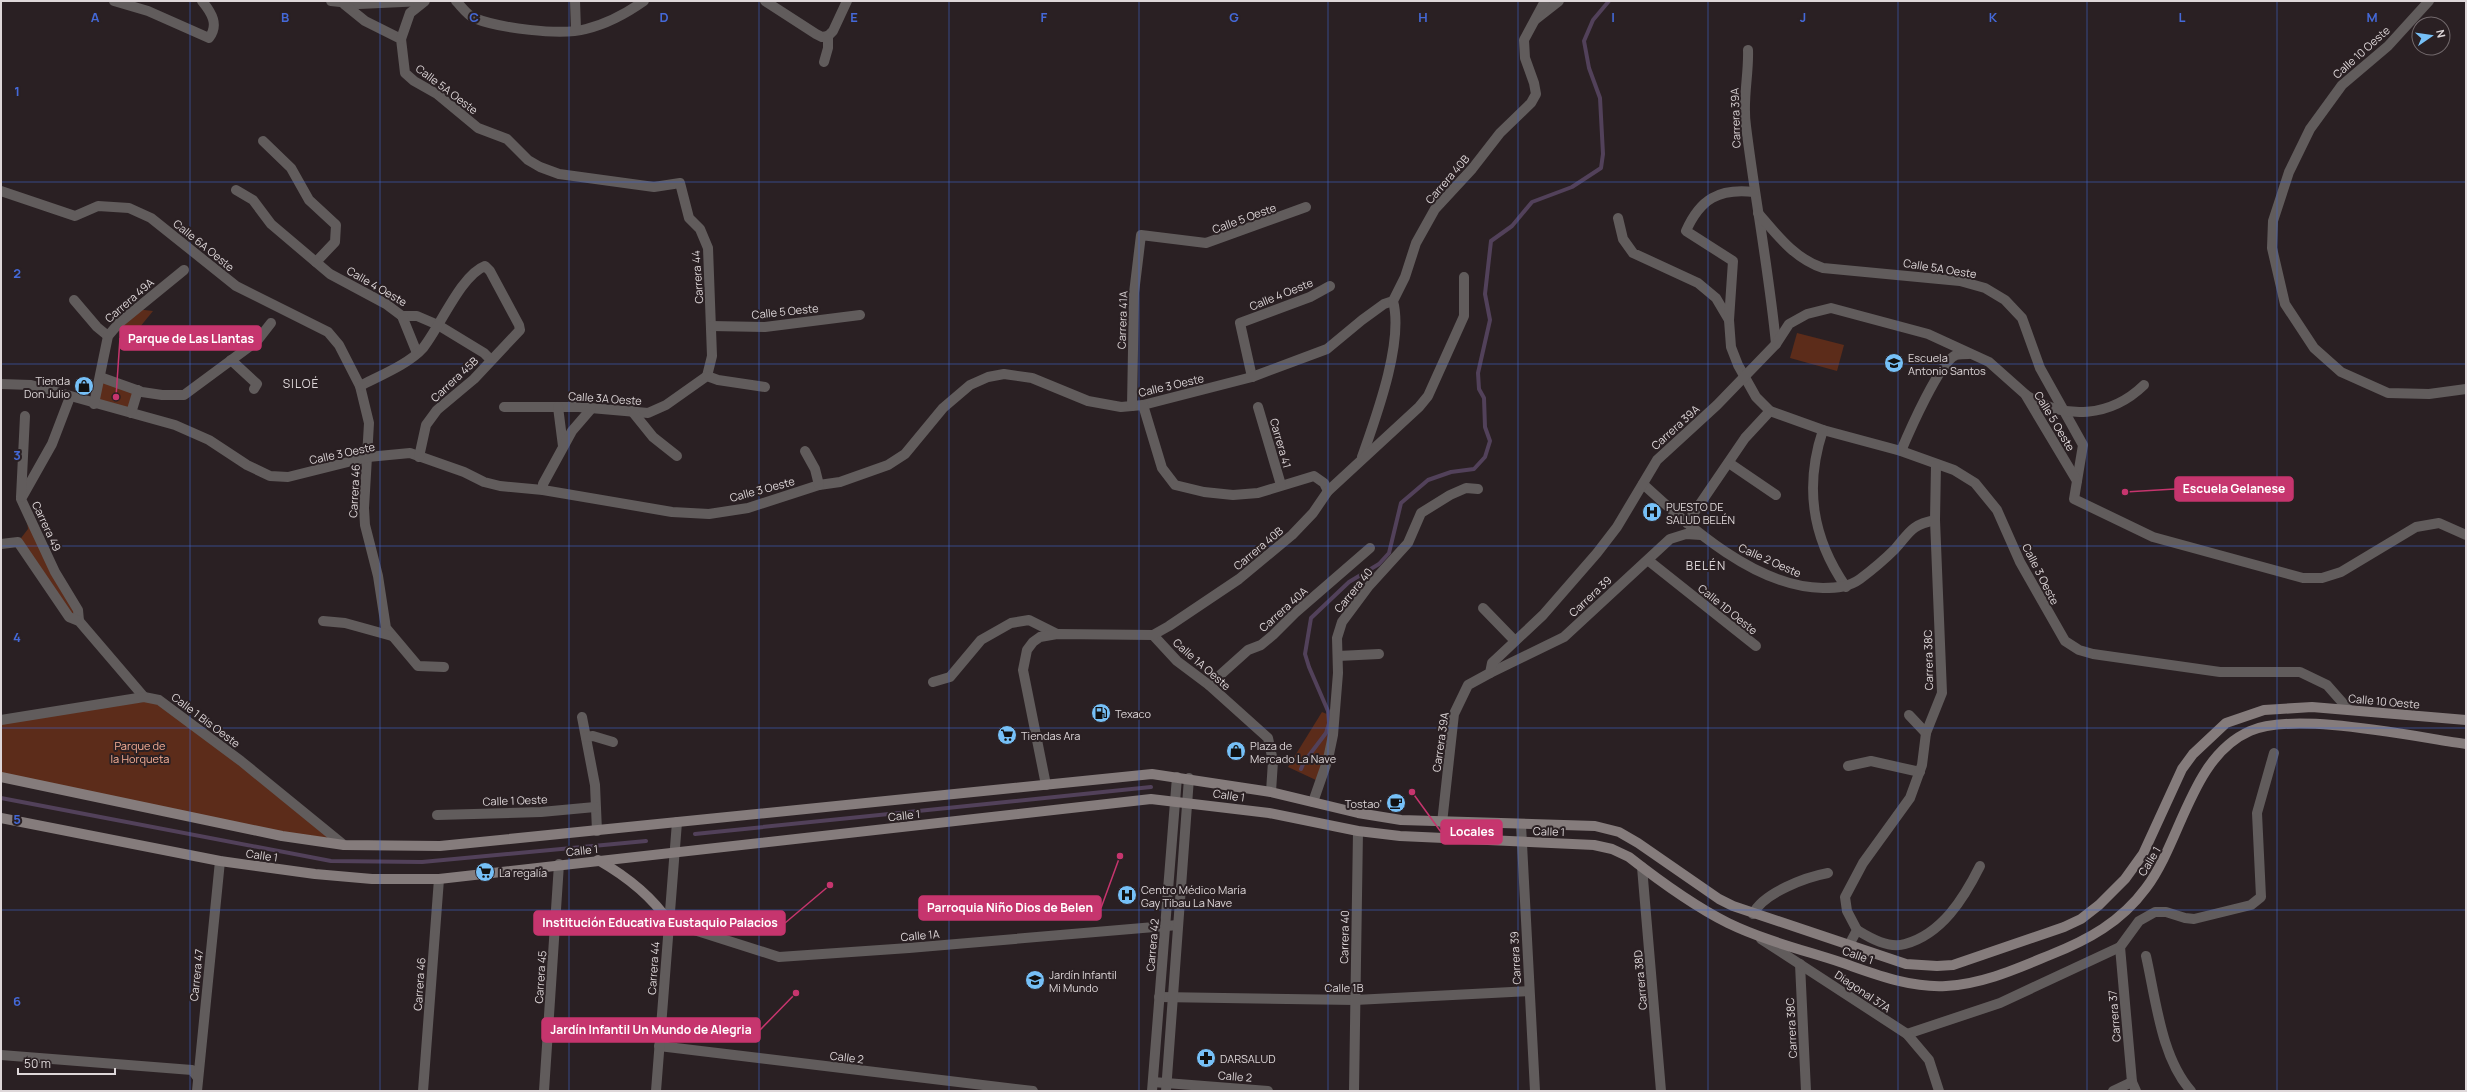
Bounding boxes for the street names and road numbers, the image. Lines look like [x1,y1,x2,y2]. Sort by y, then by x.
street label: Calle 10 Oeste [2329,22,2393,82]
street label: Calle 5A Oeste [413,61,482,118]
street label: Carrera 39A [1726,88,1744,148]
street label: Carrera 40B [1422,151,1473,207]
street label: Calle 5 Oeste [1210,199,1279,237]
street label: Calle 6A Oeste [170,216,238,275]
street label: Carrera 44 [688,250,706,304]
street label: Calle 5A Oeste [1902,255,1978,281]
street label: Calle 4 Oeste [344,263,410,310]
street label: Carrera 49A [101,274,157,325]
street label: Calle 4 Oeste [1247,274,1315,314]
street label: Carrera 41A [1113,291,1131,349]
street label: Calle 5 Oeste [751,300,820,322]
street label: Carrera 45B [427,353,481,405]
street label: Calle 3 Oeste [1137,370,1206,400]
street label: Calle 3A Oeste [568,388,643,408]
street label: Calle 5 Oeste [2031,388,2079,454]
street label: Carrera 39A [1648,401,1702,453]
street label: Carrera 41 [1267,416,1295,470]
street label: Calle 3 Oeste [308,439,377,467]
street label: Carrera 46 [345,464,363,518]
street label: Calle 3 Oeste [728,473,797,505]
street label: Carrera 49 [29,499,65,554]
street label: Carrera 40B [1230,523,1286,573]
street label: Calle 2 Oeste [1736,540,1804,581]
street label: Calle 3 Oeste [2019,541,2063,608]
street label: Carrera 40 [1330,564,1376,616]
street label: Carrera 39 [1565,572,1615,620]
street label: Calle 1D Oeste [1695,580,1761,638]
street label: Carrera 40A [1256,583,1311,635]
street label: Carrera 38C [1920,629,1936,690]
street label: Calle 1A Oeste [1170,635,1235,694]
street label: Calle 1 Bis Oeste [169,689,244,751]
street label: Calle 10 Oeste [2348,690,2421,712]
street label: Carrera 39A [1428,711,1452,773]
street label: Calle 1 [1212,785,1246,805]
street label: Calle 1 Oeste [482,791,548,809]
street label: Calle 1 [887,806,921,824]
street label: Calle 1 [1533,823,1565,839]
street label: Calle 1 [565,841,599,859]
street label: Calle 1 [2134,843,2164,879]
street label: Calle 1 [245,845,279,865]
street label: Carrera 40 [1336,910,1352,964]
street label: Carrera 42 [1142,918,1162,972]
street label: Calle 1A [900,926,940,944]
street label: Carrera 39 [1506,931,1524,985]
street label: Carrera 44 [644,941,662,995]
street label: Calle 1 [1840,943,1876,967]
street label: Carrera 47 [186,948,206,1002]
street label: Carrera 38D [1630,949,1650,1011]
street label: Carrera 45 [531,950,549,1004]
street label: Carrera 46 [410,957,428,1011]
street label: Diagonal 37A [1832,967,1894,1015]
street label: Calle 1B [1325,980,1364,995]
street label: Carrera 37 [2104,989,2124,1043]
street label: Carrera 38C [1782,997,1800,1059]
street label: Calle 2 [829,1047,865,1067]
street label: Calle 2 [1218,1067,1252,1085]

